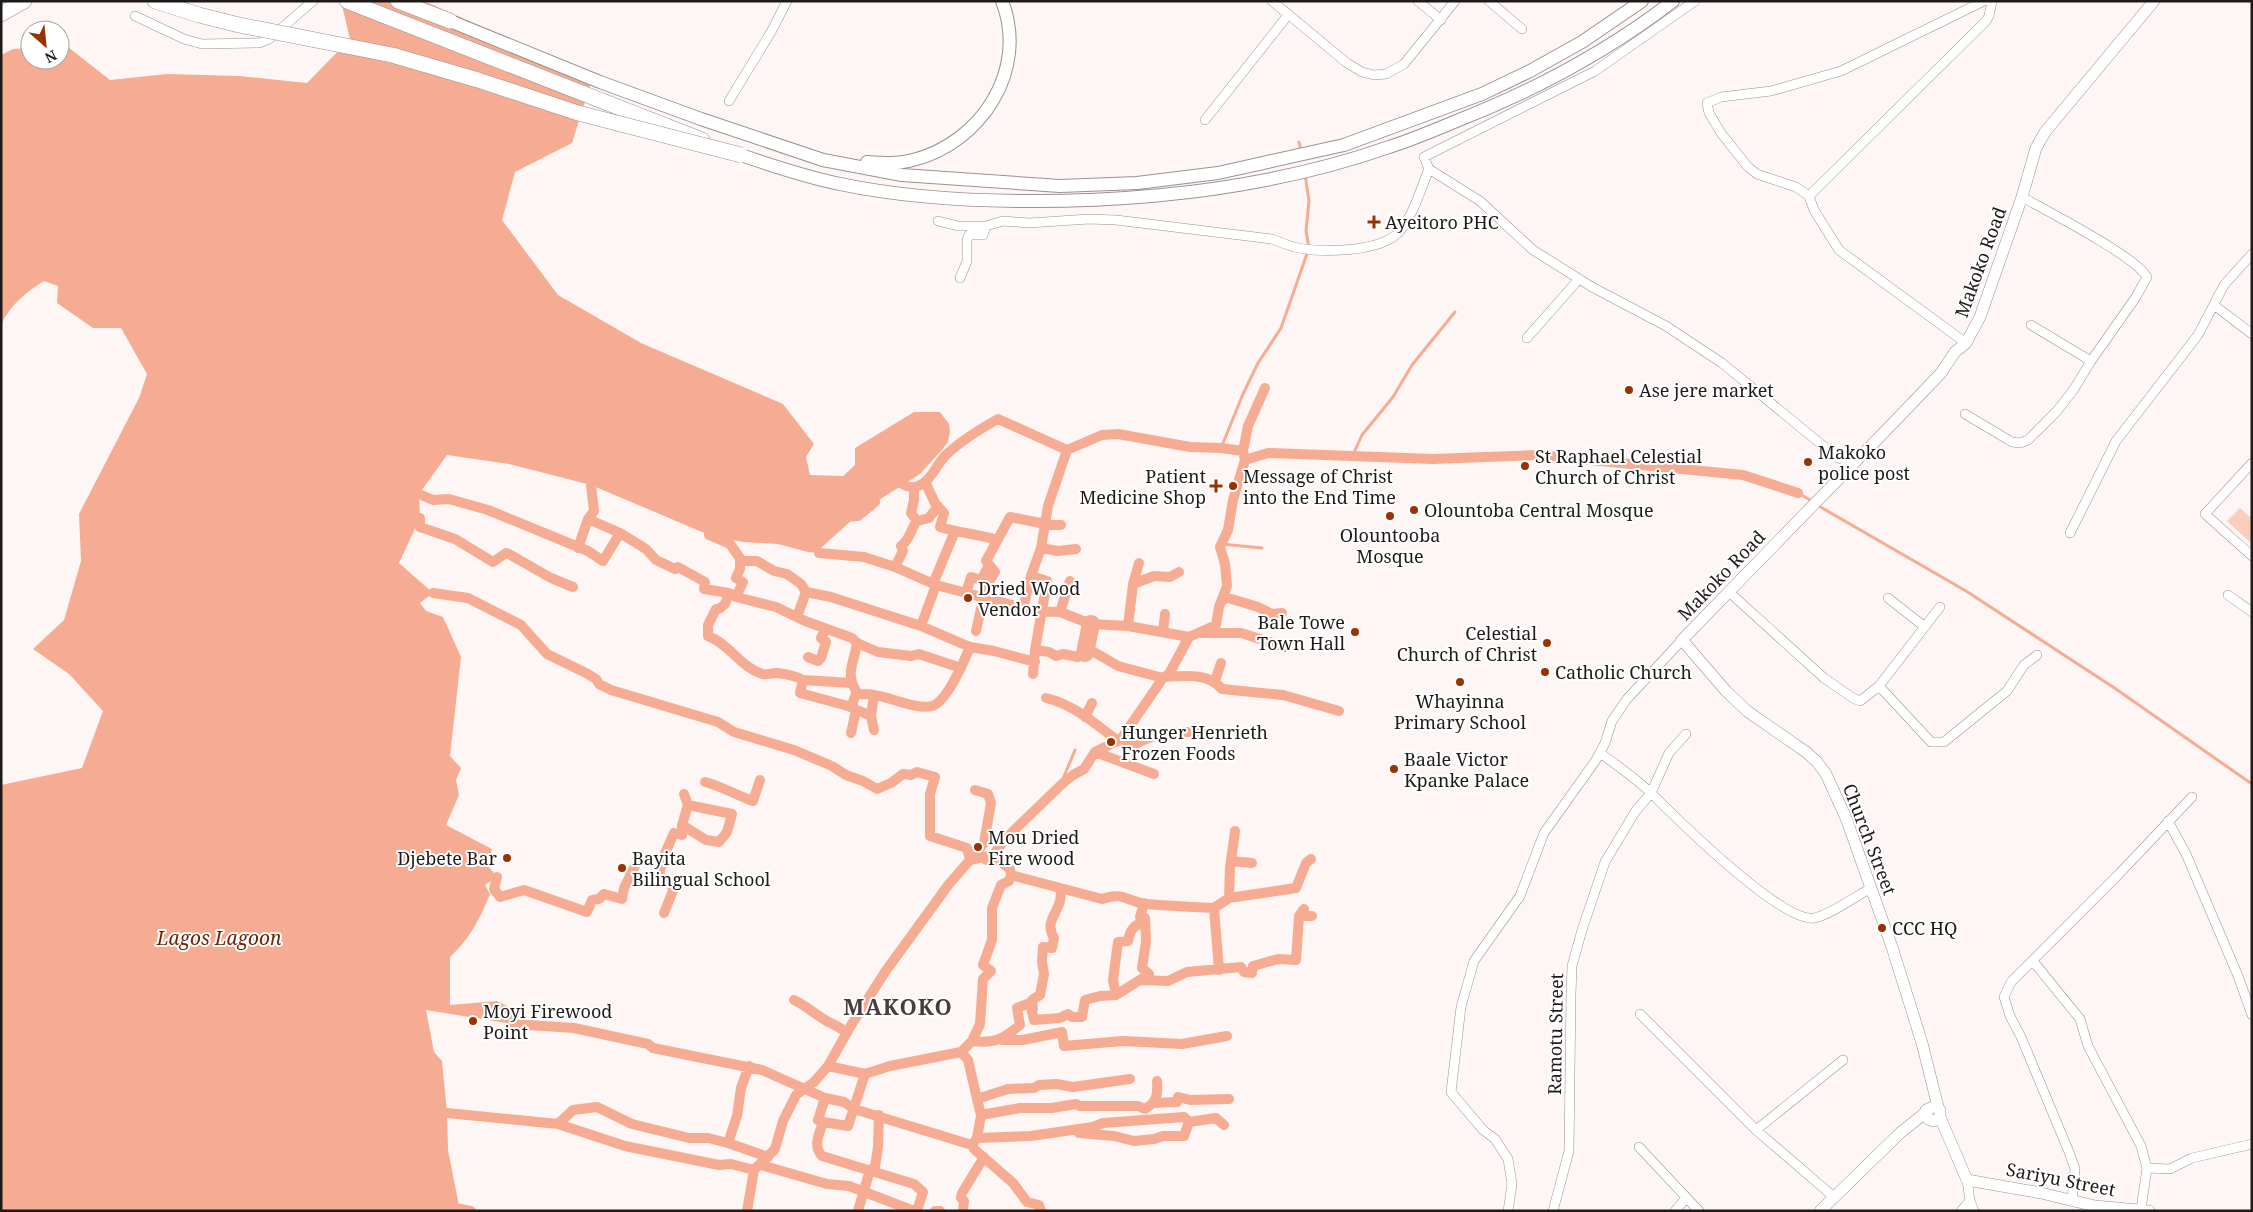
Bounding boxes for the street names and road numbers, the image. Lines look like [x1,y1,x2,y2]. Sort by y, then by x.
street label: Makoko Road [1949,203,2011,321]
street label: Makoko Road [1672,525,1770,625]
street label: Church Street [1838,780,1902,898]
street label: Ramotu Street [1542,973,1568,1095]
street label: Sariyu Street [2004,1157,2118,1201]

